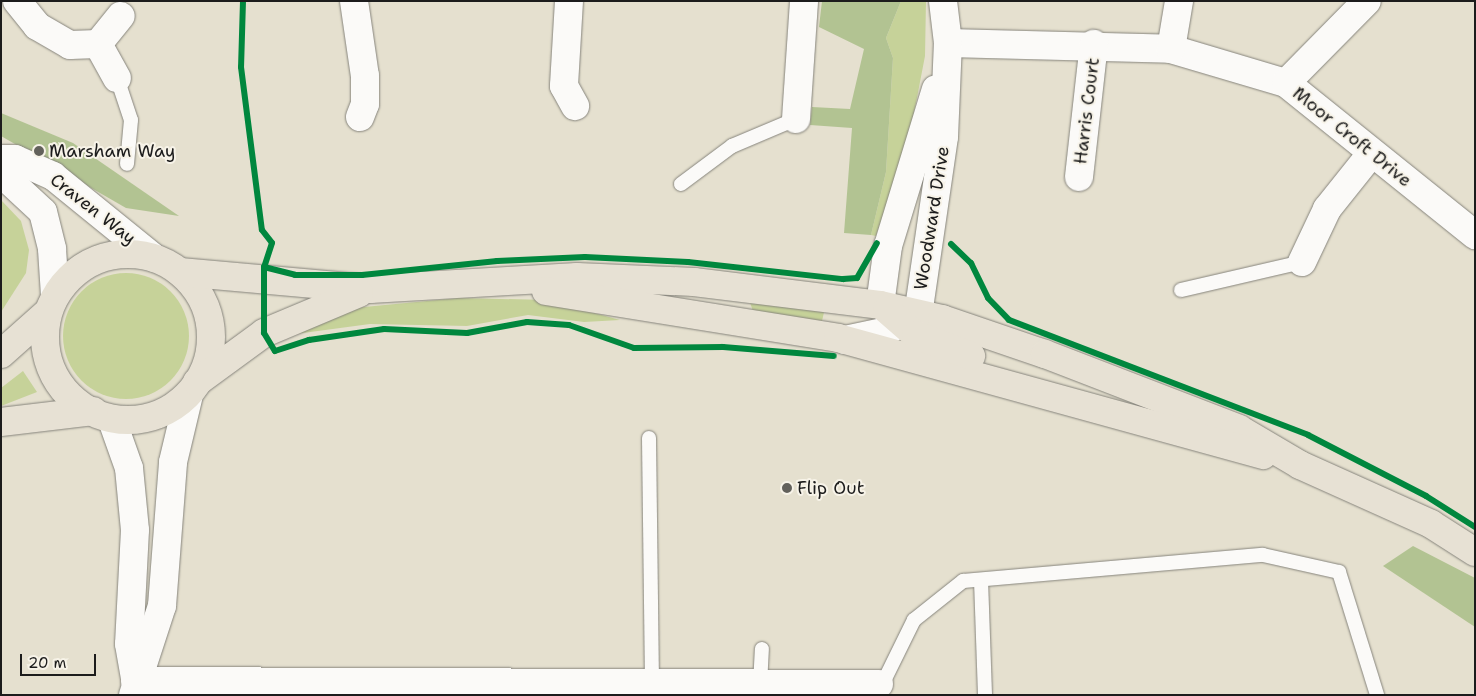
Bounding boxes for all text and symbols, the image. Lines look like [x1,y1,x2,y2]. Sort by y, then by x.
street label: Harris Court [1070,56,1104,166]
street label: Moor Croft Drive [1288,82,1416,192]
place label: Marsham Way [49,140,175,162]
marker: Marsham Way [33,145,45,157]
street label: Woodward Drive [910,145,954,291]
street label: Craven Way [46,169,140,249]
place label: Flip Out [797,477,865,499]
marker: Flip Out [781,482,793,494]
scale bar [22,644,99,676]
text: 20 m [28,653,67,673]

